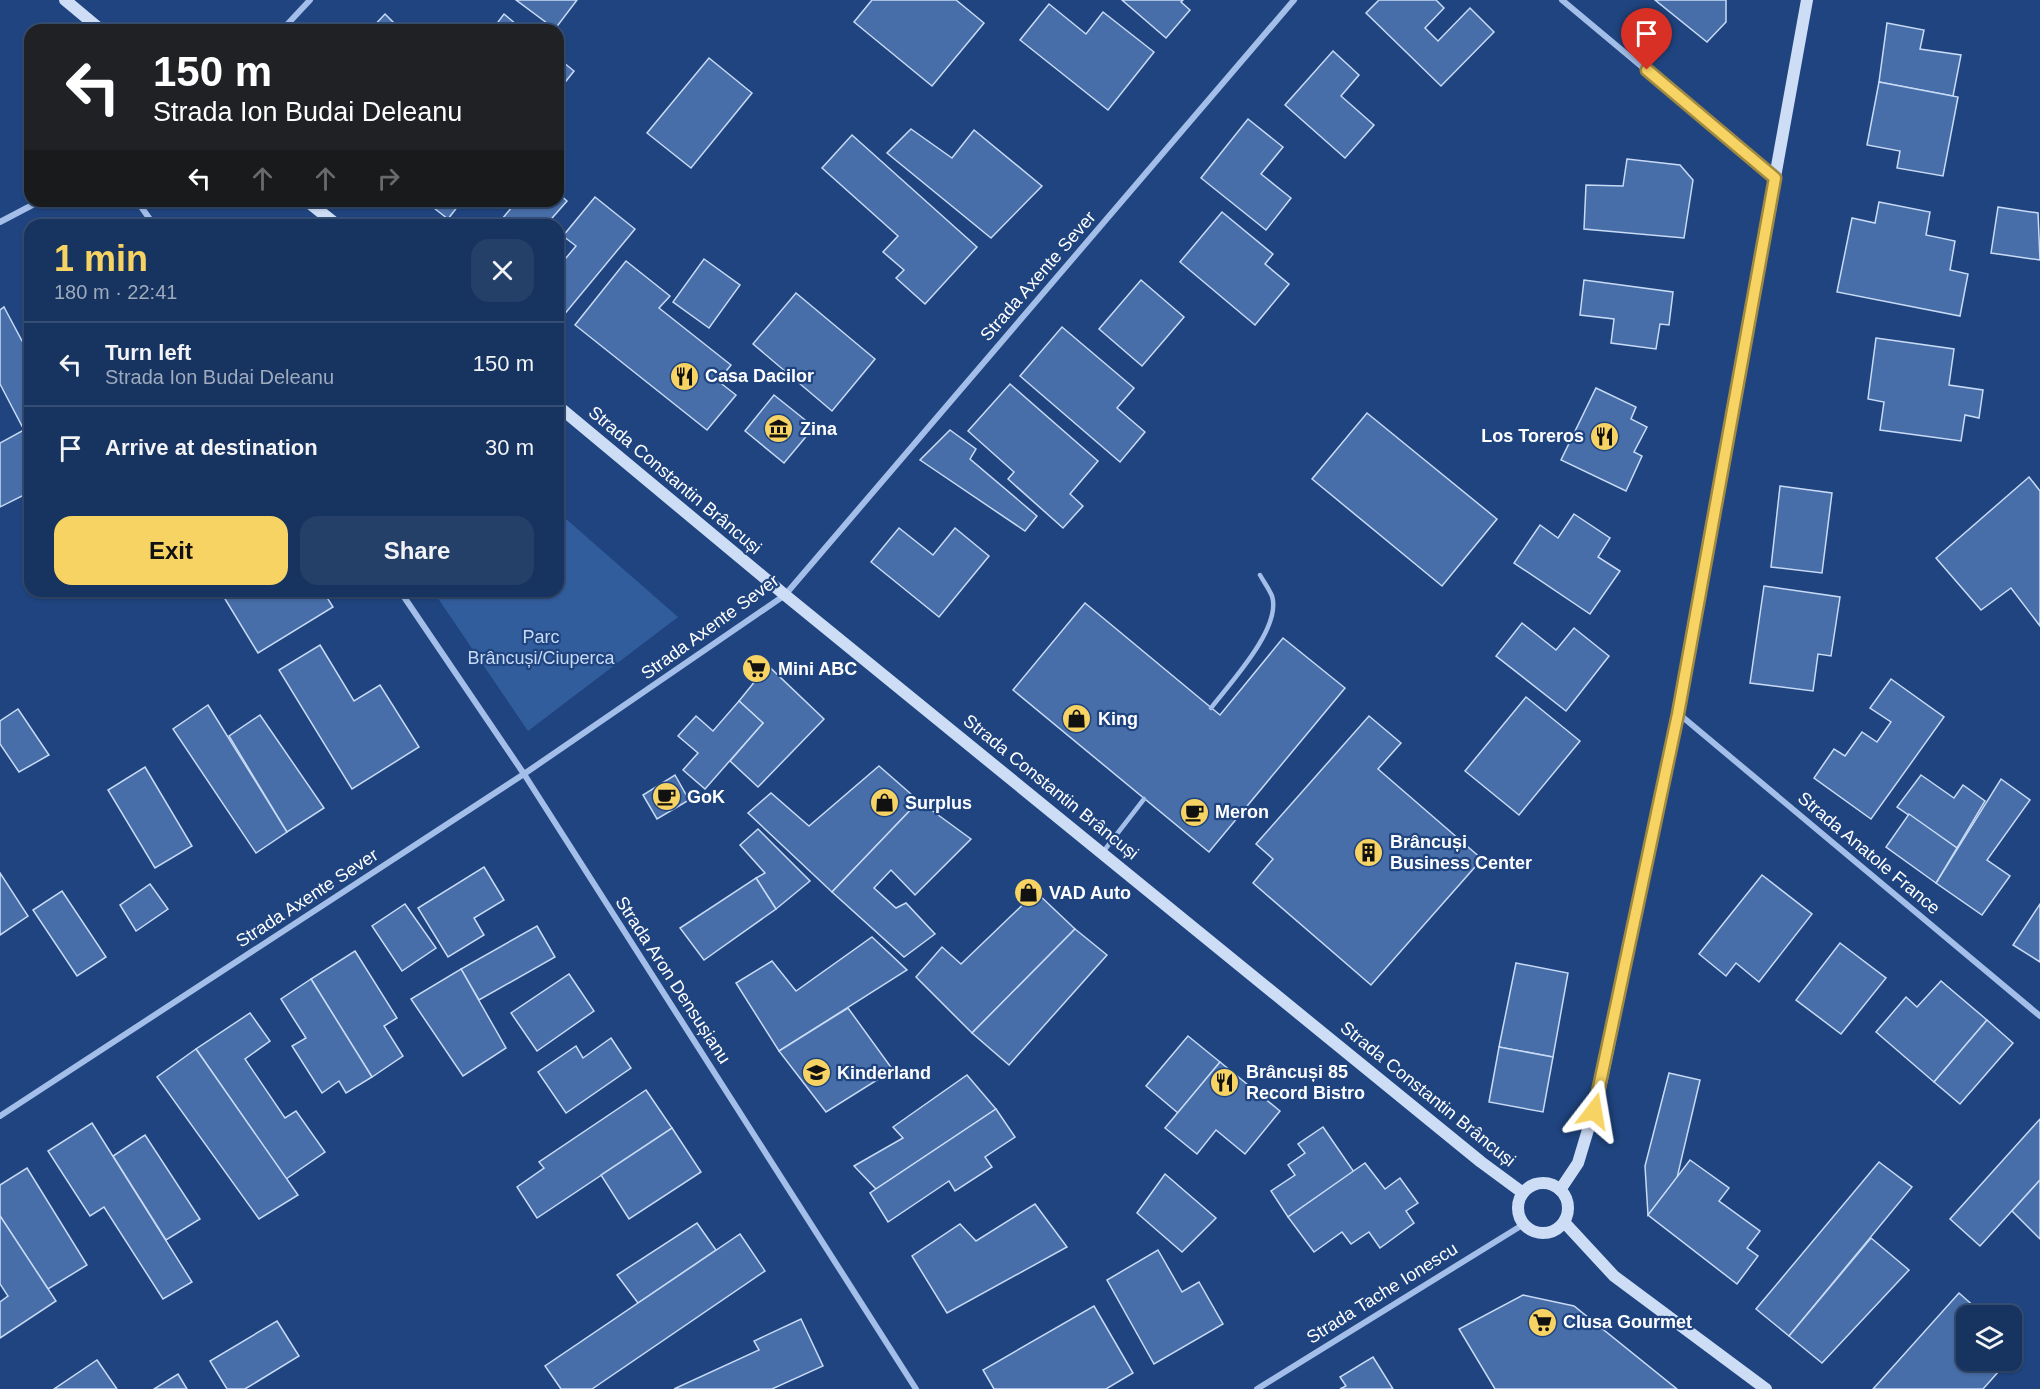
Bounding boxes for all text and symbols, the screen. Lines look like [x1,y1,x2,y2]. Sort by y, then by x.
pin [1621,8,1672,70]
icon: arrive [1630,17,1663,50]
icon: left [54,48,132,126]
text: 150 m [153,48,272,95]
text: Strada Ion Budai Deleanu [153,97,462,127]
icon: left [183,162,216,195]
icon: ahead [246,162,279,195]
icon: ahead [309,162,342,195]
icon: right [372,162,405,195]
street label: Strada Axente Sever [976,207,1100,345]
text: 1 min [54,238,148,279]
button: close [471,239,534,302]
text: 180 m · 22:41 [54,281,177,303]
text: Turn left [105,340,191,365]
icon: left [54,348,87,381]
text: 150 m [473,351,534,376]
restaurant icon: Casa Dacilor [668,360,700,392]
text: Strada Ion Budai Deleanu [105,366,334,388]
place label: Casa Dacilor [705,366,814,386]
street label: Strada Constantin Brâncuși [585,402,765,558]
museum icon: Zina [763,413,795,445]
place label: Zina [800,419,838,439]
restaurant icon: Los Toreros [1589,420,1621,452]
place label: Los Toreros [1481,426,1584,446]
icon: arrive [54,432,87,465]
text: Arrive at destination [105,435,318,460]
text: 30 m [485,435,534,460]
button: Exit [54,516,288,585]
button: Share [300,516,534,585]
street label: Strada Axente Sever [637,570,783,684]
park label: Parc Brâncuși/Ciuperca [467,627,616,668]
supermarket icon: Mini ABC [741,653,773,685]
place label: Mini ABC [778,659,857,679]
shop icon: King [1061,703,1093,735]
place label: King [1098,709,1138,729]
street label: Strada Constantin Brâncuși [960,710,1142,864]
cafe icon: GoK [650,781,682,813]
place label: GoK [687,787,725,807]
shop icon: Surplus [868,787,900,819]
street label: Strada Anatole France [1794,788,1944,918]
place label: Surplus [905,793,972,813]
cafe icon: Meron [1178,796,1210,828]
place label: Meron [1215,802,1269,822]
place label: Brâncuși Business Center [1390,832,1532,873]
building icon: Brâncuși Business Center [1353,836,1385,868]
street label: Strada Axente Sever [232,845,382,951]
shop icon: VAD Auto [1012,877,1044,909]
place label: VAD Auto [1049,883,1131,903]
street label: Strada Aron Densușianu [611,893,735,1067]
street label: Strada Constantin Brâncuși [1337,1017,1519,1171]
school or university icon: Kinderland [800,1057,832,1089]
place label: Brâncuși 85 Record Bistro [1246,1062,1365,1103]
place label: Kinderland [837,1063,931,1083]
restaurant icon: Brâncuși 85 Record Bistro [1209,1066,1241,1098]
position arrow [1562,1079,1626,1143]
street label: Strada Tache Ionescu [1303,1238,1461,1348]
map controls [1956,1305,2022,1371]
button: layers [1956,1305,2022,1371]
supermarket icon: Clusa Gourmet [1526,1306,1558,1338]
place label: Clusa Gourmet [1563,1312,1692,1332]

